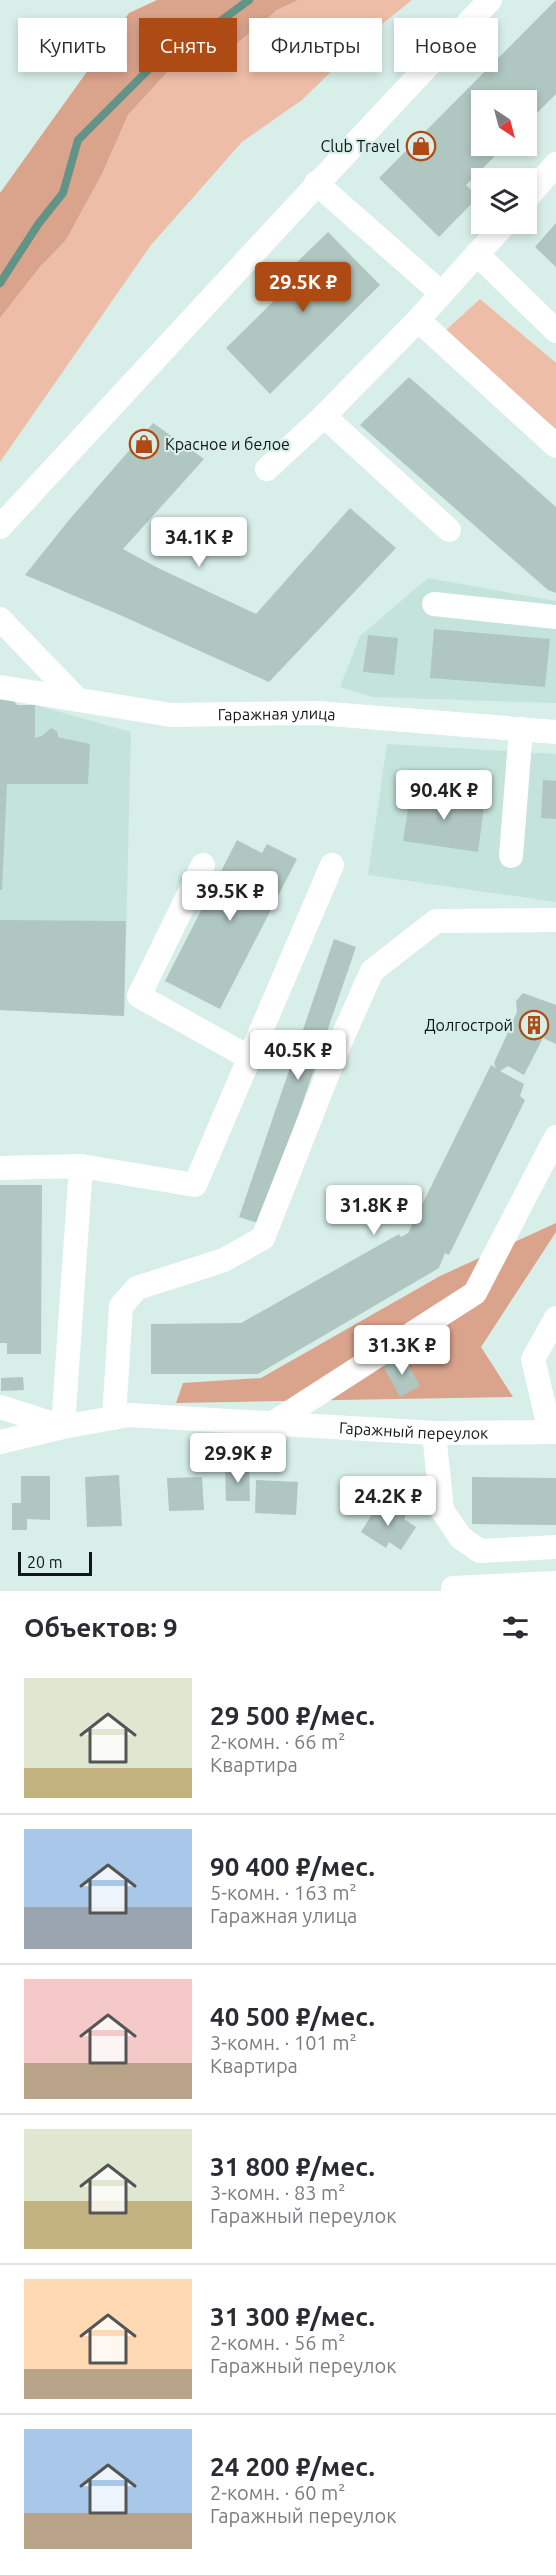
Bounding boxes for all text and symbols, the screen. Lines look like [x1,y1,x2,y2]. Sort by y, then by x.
chip: Купить [18,18,127,72]
chip: Снять [139,18,237,72]
chip: Фильтры [249,18,382,72]
chip: Новое [394,18,498,72]
north arrow [471,90,537,156]
map controls [471,90,537,234]
shop icon: Club Travel [405,130,437,162]
place label: Club Travel [320,137,400,155]
button: layers [471,168,537,234]
pin: 29.5K ₽ [248,262,358,313]
text: 29.5K ₽ [269,270,337,293]
shop icon: Красное и белое [128,428,160,460]
place label: Красное и белое [165,435,290,453]
pin: 34.1K ₽ [144,517,254,568]
text: 34.1K ₽ [165,525,233,548]
street label: Гаражная улица [218,704,336,723]
pin: 90.4K ₽ [389,770,499,821]
text: 90.4K ₽ [410,778,478,801]
pin: 39.5K ₽ [175,871,285,922]
text: 39.5K ₽ [196,879,264,902]
building icon: Долгострой [518,1009,550,1041]
place label: Долгострой [424,1016,513,1034]
pin: 40.5K ₽ [243,1030,353,1081]
text: 40.5K ₽ [264,1038,332,1061]
pin: 31.8K ₽ [319,1185,429,1236]
text: 31.8K ₽ [340,1193,408,1216]
pin: 31.3K ₽ [347,1325,457,1376]
text: 31.3K ₽ [368,1333,436,1356]
street label: Гаражный переулок [339,1418,488,1442]
pin: 29.9K ₽ [183,1433,293,1484]
text: 29.9K ₽ [204,1441,272,1464]
pin: 24.2K ₽ [333,1476,443,1527]
text: 24.2K ₽ [354,1484,422,1507]
scale bar [18,1549,92,1576]
text: 20 m [27,1553,63,1571]
icon: filters [499,1611,532,1644]
text: Объектов: 9 [24,1613,178,1642]
text: 29 500 ₽/мес. [210,1701,375,1730]
icon: home [72,1702,144,1774]
text: 2-комн. · 66 m² [210,1730,345,1753]
text: Квартира [210,1753,298,1776]
text: 90 400 ₽/мес. [210,1852,375,1881]
icon: home [72,1853,144,1925]
text: 5-комн. · 163 m² [210,1881,357,1904]
text: Гаражная улица [210,1904,357,1927]
text: 40 500 ₽/мес. [210,2002,375,2031]
icon: home [72,2003,144,2075]
text: 3-комн. · 101 m² [210,2031,357,2054]
text: Квартира [210,2054,298,2077]
text: 31 800 ₽/мес. [210,2152,375,2181]
icon: home [72,2153,144,2225]
text: 3-комн. · 83 m² [210,2181,345,2204]
text: Гаражный переулок [210,2204,397,2227]
text: 31 300 ₽/мес. [210,2302,375,2331]
icon: home [72,2303,144,2375]
text: 2-комн. · 56 m² [210,2331,345,2354]
text: Гаражный переулок [210,2354,397,2377]
text: 24 200 ₽/мес. [210,2452,375,2481]
icon: home [72,2453,144,2525]
text: 2-комн. · 60 m² [210,2481,345,2504]
text: Гаражный переулок [210,2504,397,2527]

